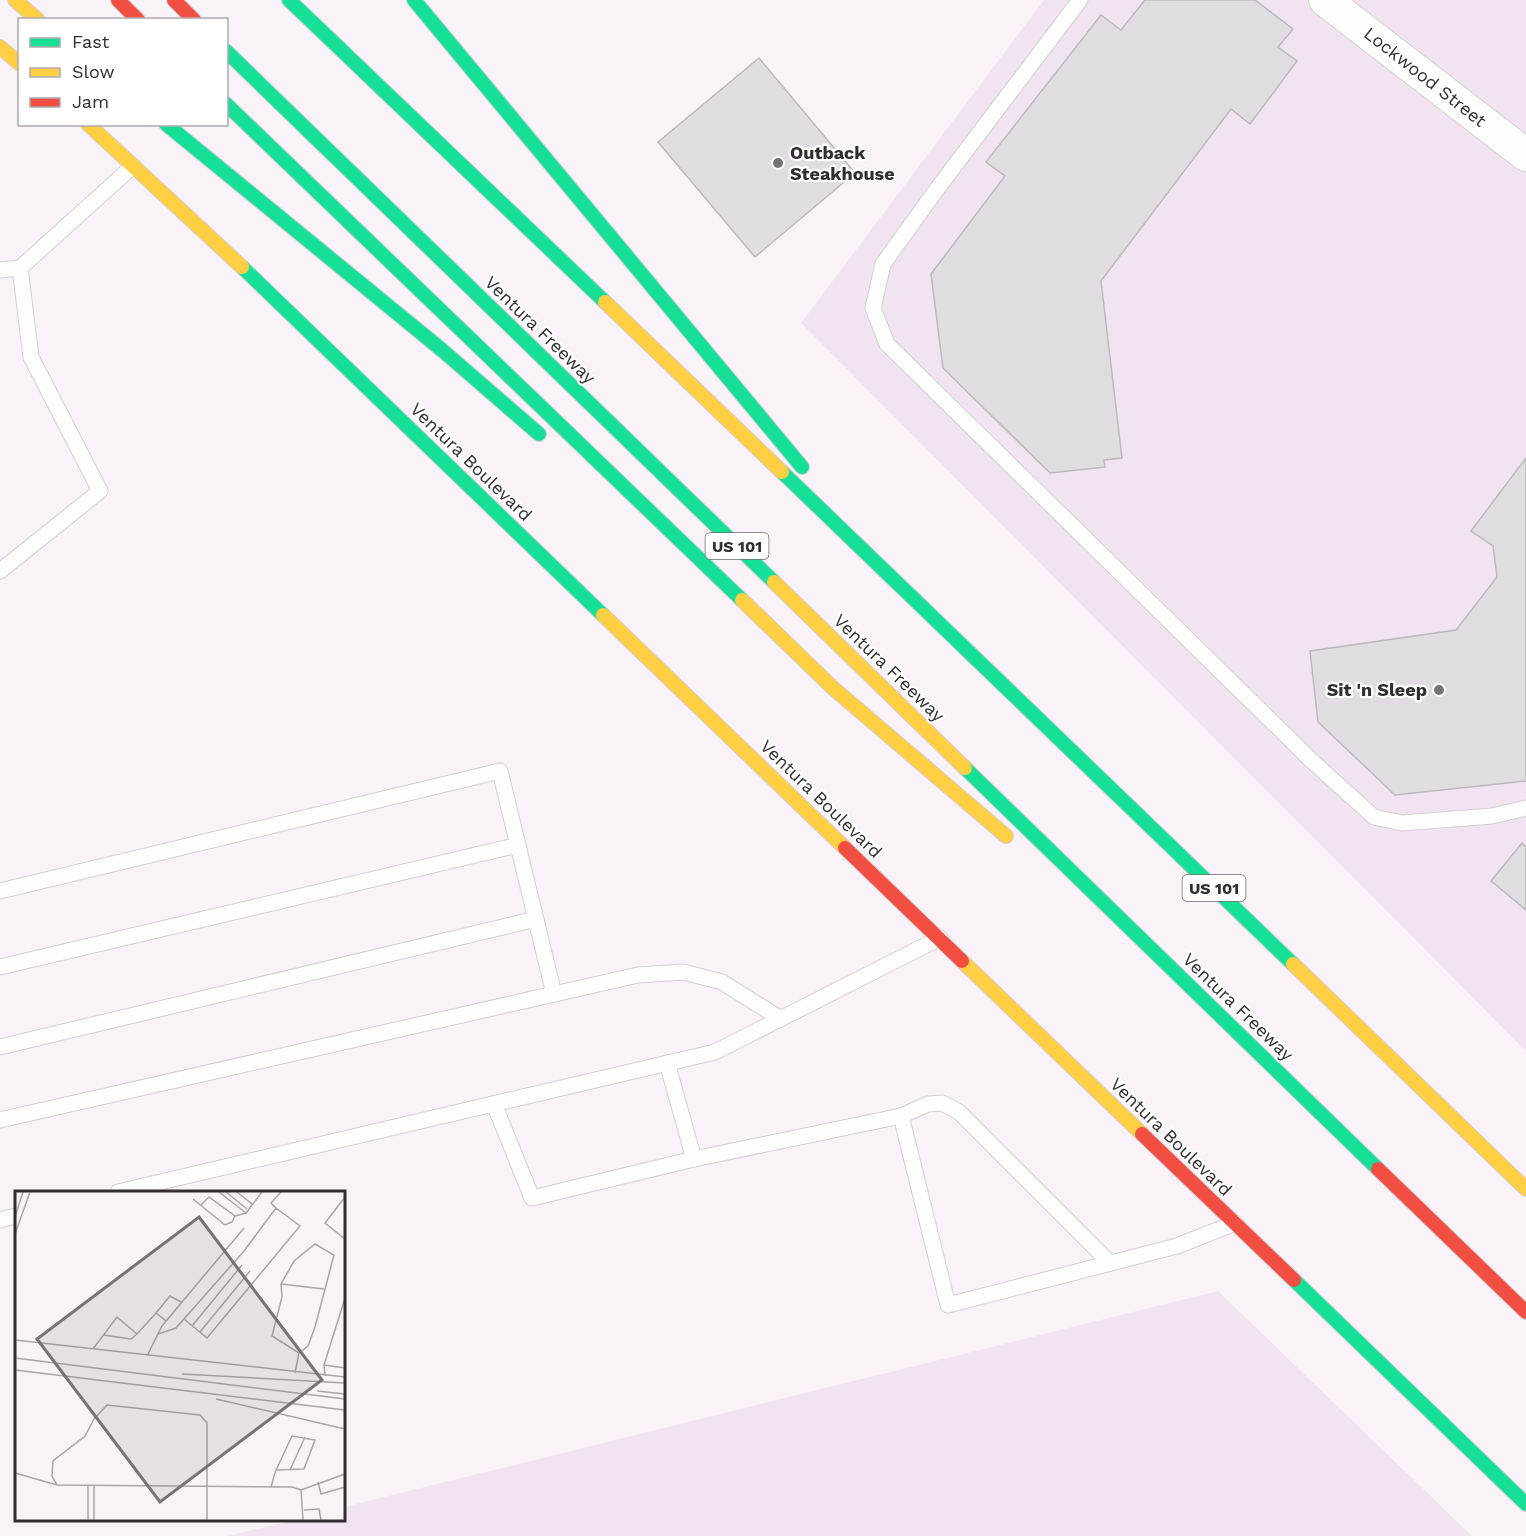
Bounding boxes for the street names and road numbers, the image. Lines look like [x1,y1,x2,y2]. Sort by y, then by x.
street label: Lockwood Street [1360,22,1491,131]
street label: Ventura Freeway [481,272,600,388]
street label: Ventura Boulevard [406,398,536,525]
road number: US 101 [706,533,768,559]
street label: Ventura Freeway [830,610,949,726]
street label: Ventura Boulevard [756,735,886,862]
road number: US 101 [1182,875,1246,901]
street label: Ventura Freeway [1179,949,1298,1065]
street label: Ventura Boulevard [1106,1073,1236,1200]

